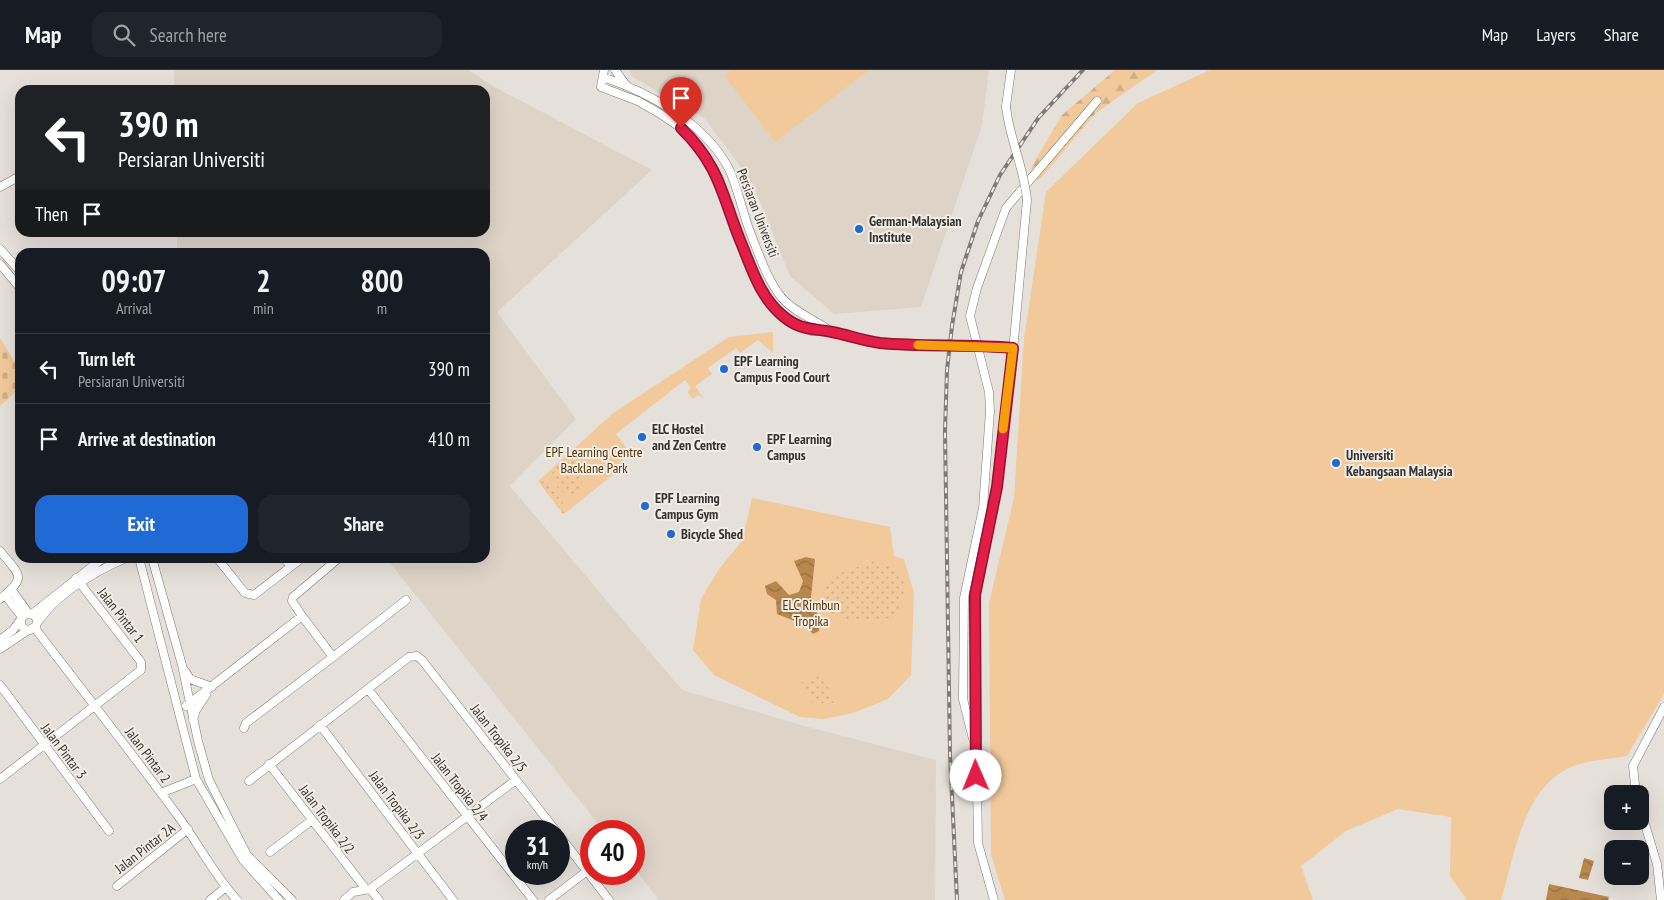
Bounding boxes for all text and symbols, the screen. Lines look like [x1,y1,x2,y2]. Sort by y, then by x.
search box [92,12,442,57]
text: Map [25,19,62,50]
icon: search [110,21,138,49]
text: Search here [150,23,227,47]
text: Map [1482,23,1508,46]
text: Layers [1536,23,1576,46]
text: Share [1604,23,1639,46]
pin [660,77,702,128]
icon: arrive [667,84,695,112]
text: 390 m [118,101,199,147]
icon: left [35,105,100,170]
text: Persiaran Universiti [118,145,265,173]
street label: Persiaran Universiti [733,166,783,260]
icon: arrive [78,200,106,228]
text: Then [35,202,68,226]
place label: German-Malaysian Institute [869,212,962,246]
marker: German-Malaysian Institute [853,223,865,235]
text: 09:07 [102,261,166,300]
text: 2 [256,261,271,300]
text: 800 [360,261,403,300]
text: Arrival [116,298,152,318]
text: min [253,298,274,318]
text: m [377,298,387,318]
text: Turn left [78,347,135,371]
place label: EPF Learning Campus Food Court [734,352,830,386]
icon: left [35,355,63,383]
text: 390 m [428,357,470,381]
marker: EPF Learning Campus Food Court [718,363,730,375]
text: Persiaran Universiti [78,371,185,391]
place label: ELC Hostel and Zen Centre [652,420,726,454]
icon: arrive [35,425,63,453]
text: Arrive at destination [78,427,216,451]
text: 410 m [428,427,470,451]
place label: EPF Learning Campus [767,430,832,464]
marker: ELC Hostel and Zen Centre [636,431,648,443]
marker: EPF Learning Campus [751,441,763,453]
park label: EPF Learning Centre Backlane Park [545,443,643,477]
place label: Universiti Kebangsaan Malaysia [1346,446,1453,480]
marker: Universiti Kebangsaan Malaysia [1330,457,1342,469]
place label: EPF Learning Campus Gym [655,489,720,523]
button: Exit [35,495,248,553]
button: Share [258,495,470,553]
marker: EPF Learning Campus Gym [639,500,651,512]
place label: Bicycle Shed [681,525,743,543]
marker: Bicycle Shed [665,528,677,540]
street label: Jalan Pintar 1 [93,583,148,646]
park label: ELC Rimbun Tropika [782,596,840,630]
street label: Jalan Tropika 2/5 [466,700,531,776]
street label: Jalan Pintar 3 [37,719,91,782]
street label: Jalan Pintar 2 [121,723,175,786]
street label: Jalan Tropika 2/4 [427,749,493,825]
position arrow [949,749,1001,801]
street label: Jalan Tropika 2/3 [365,766,429,843]
street label: Jalan Tropika 2/2 [295,780,359,857]
map controls [1604,785,1649,885]
button: + [1604,785,1649,830]
street label: Jalan Pintar 2A [110,819,179,878]
speed limit sign: 40 [580,820,645,885]
text: 31 [526,830,549,862]
button: − [1604,840,1649,885]
text: km/h [527,857,548,872]

